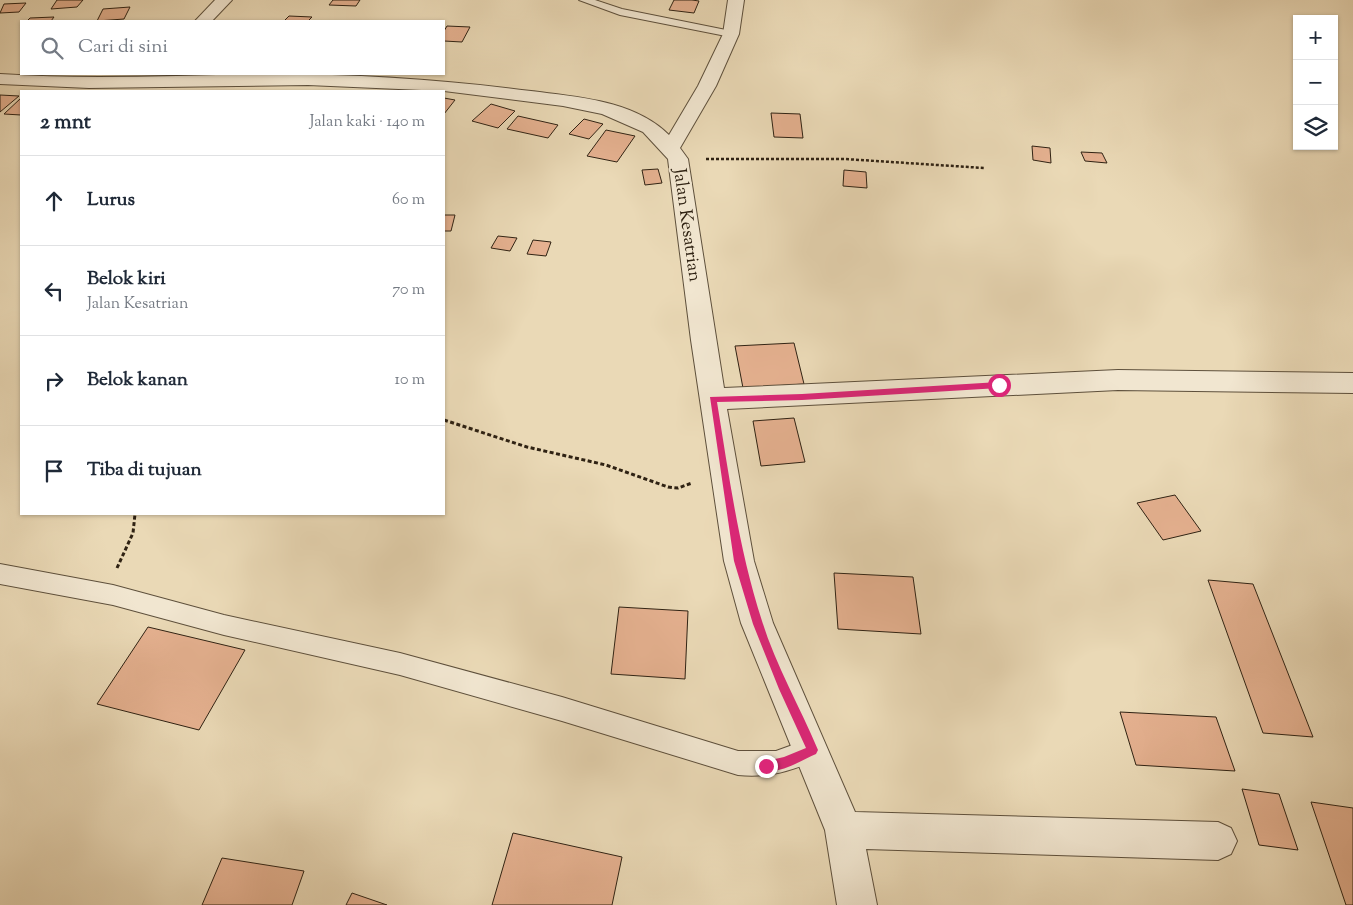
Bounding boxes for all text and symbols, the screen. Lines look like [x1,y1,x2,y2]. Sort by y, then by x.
map controls [1293,15,1338,150]
button: + [1293,15,1338,60]
search box [20,20,445,75]
icon: search [38,34,66,62]
text: Cari di sini [78,34,168,61]
button: − [1293,60,1338,105]
button: layers [1293,105,1338,150]
text: 2 mnt [40,108,91,138]
text: Jalan kaki · 140 m [310,111,425,134]
street label: Jalan Kesatrian [665,166,707,284]
icon: ahead [40,187,68,215]
text: Lurus [87,187,135,214]
text: 60 m [392,189,425,212]
text: Belok kiri [87,266,166,293]
icon: left [40,277,68,305]
text: 70 m [392,279,425,302]
text: Jalan Kesatrian [87,293,188,316]
icon: right [40,367,68,395]
text: Belok kanan [87,367,188,394]
text: 10 m [395,369,425,392]
route start [988,374,1011,397]
icon: arrive [40,457,68,485]
text: Tiba di tujuan [87,457,202,484]
route end [755,755,778,778]

